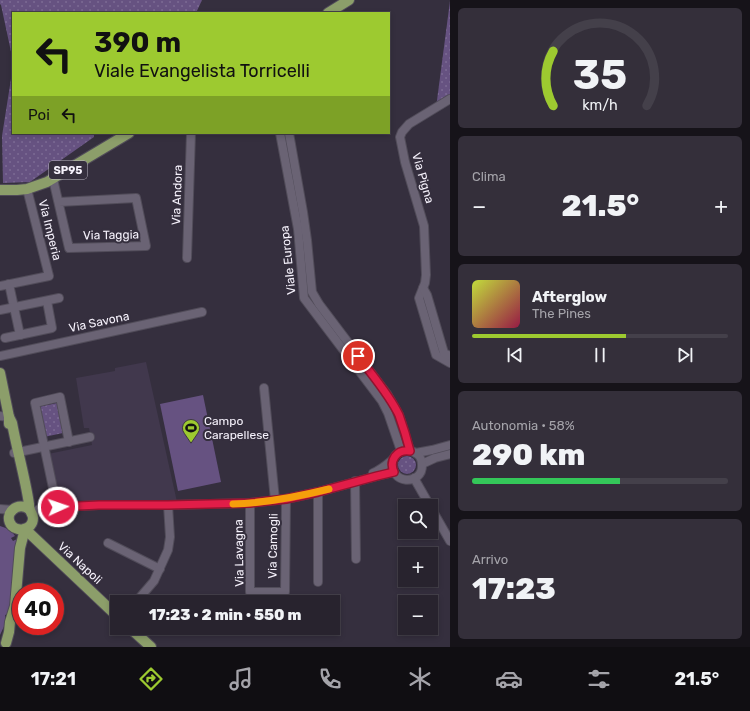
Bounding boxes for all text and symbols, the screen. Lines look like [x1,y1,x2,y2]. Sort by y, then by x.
text: 390 m [94,26,181,59]
icon: left [28,28,80,80]
text: 35 [573,50,627,99]
text: Viale Evangelista Torricelli [94,60,310,82]
text: km/h [582,96,618,113]
icon: left [58,104,80,126]
text: Poi [28,106,50,124]
street label: Via Pigna [409,151,437,205]
road number: SP95 [49,161,87,179]
street label: Via Andora [169,165,185,225]
text: Clima [472,169,506,184]
text: 21.5° [561,188,639,224]
text: − [472,193,486,220]
text: + [714,193,728,220]
street label: Via Imperia [36,198,64,262]
street label: Viale Europa [277,225,299,295]
street label: Via Taggia [83,228,139,242]
text: Afterglow [532,288,607,306]
text: The Pines [532,306,591,321]
street label: Via Savona [67,309,131,335]
pin [341,339,375,373]
icon: previous [504,344,526,366]
icon: pause [589,344,611,366]
icon: next [674,344,696,366]
icon: arrive [347,345,369,367]
place label: Campo Carapellese [204,414,269,442]
sports icon: Campo Carapellese [181,418,201,443]
text: Autonomia · 58% [472,418,575,433]
text: 290 km [472,437,585,473]
position arrow [37,486,79,528]
map controls [398,499,438,635]
button: search [398,499,438,539]
street label: Via Camogli [265,513,281,579]
street label: Via Lavagna [231,519,247,587]
street label: Via Napoli [55,539,105,587]
button: + [398,547,438,587]
text: Arrivo [472,552,508,567]
text: 17:23 [472,571,556,607]
speed limit sign: 40 [12,583,64,635]
button: − [398,595,438,635]
text: 17:23 · 2 min · 550 m [149,606,301,624]
icon: directions [137,665,165,693]
icon: music [227,665,255,693]
icon: phone [316,665,344,693]
icon: climate [406,665,434,693]
icon: car [495,665,523,693]
icon: filters [585,665,613,693]
text: 17:21 [31,668,76,690]
text: 21.5° [674,668,719,690]

